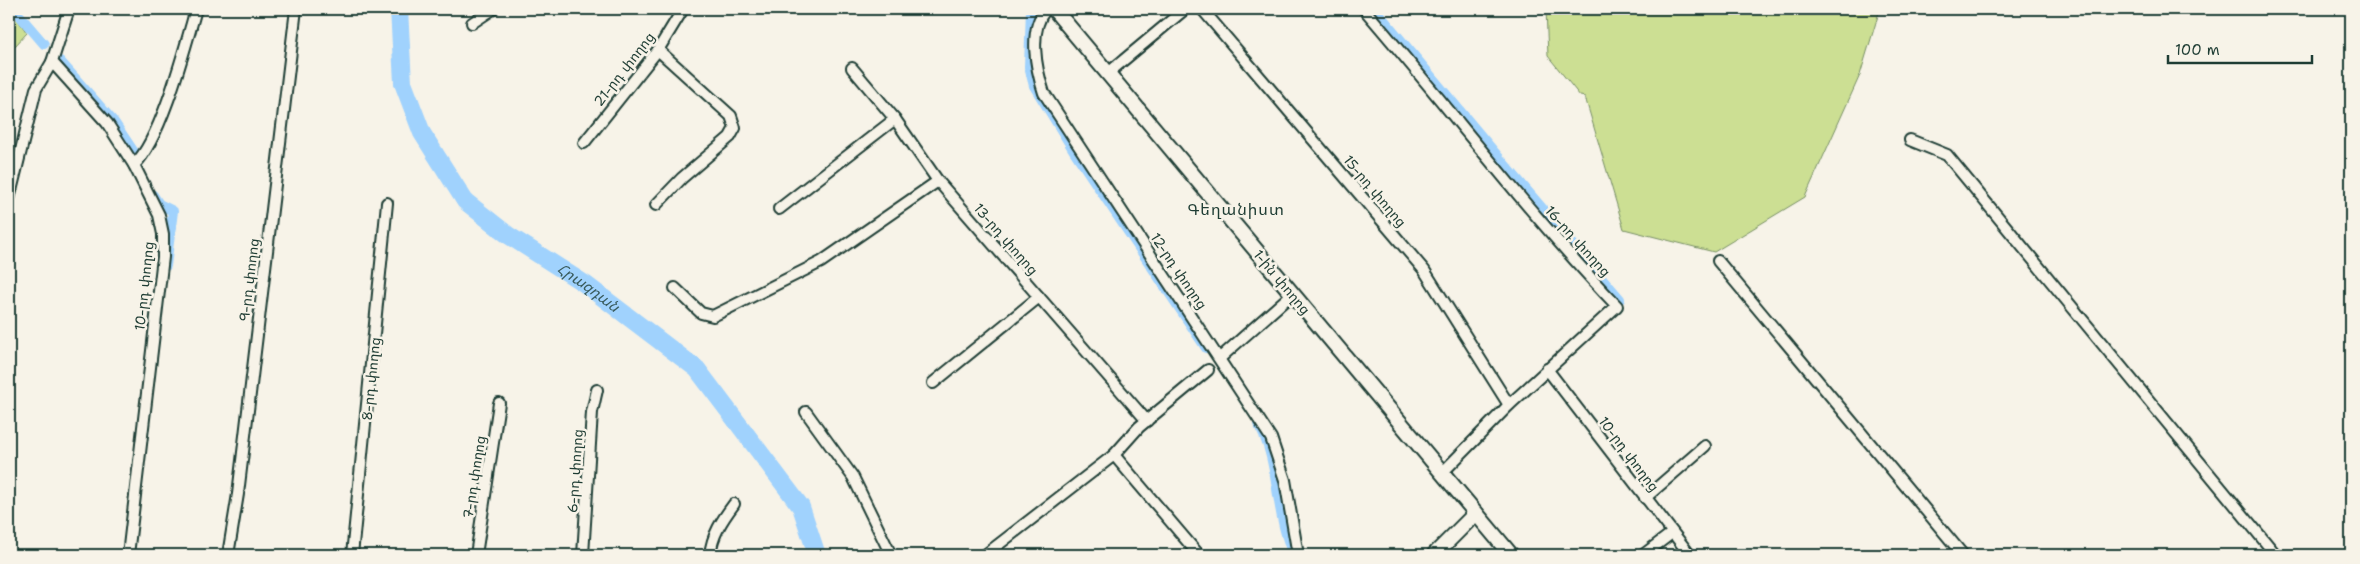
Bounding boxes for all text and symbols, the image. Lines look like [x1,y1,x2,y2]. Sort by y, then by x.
street label: 21-րդ փողոց [589,28,659,110]
scale bar [2168,32,2311,64]
text: 100 m [2175,40,2220,60]
street label: 15-րդ փողոց [1340,151,1410,231]
street label: 13-րդ փողոց [970,199,1042,279]
district label: Գեղանիստ [1187,199,1285,220]
street label: 16-րդ փողոց [1541,202,1615,280]
street label: 12-րդ փողոց [1147,229,1211,313]
street label: 9-րդ փողոց [235,237,263,323]
street label: 10-րդ փողոց [130,240,158,332]
street label: 1-ին փողոց [1250,246,1314,318]
water label: Հրազդան [553,259,624,317]
street label: 8-րդ փողոց [358,336,384,422]
street label: 10-րդ փողոց [1595,413,1663,495]
street label: 6-րդ փողոց [563,428,587,514]
street label: 7-րդ փողոց [459,434,489,520]

